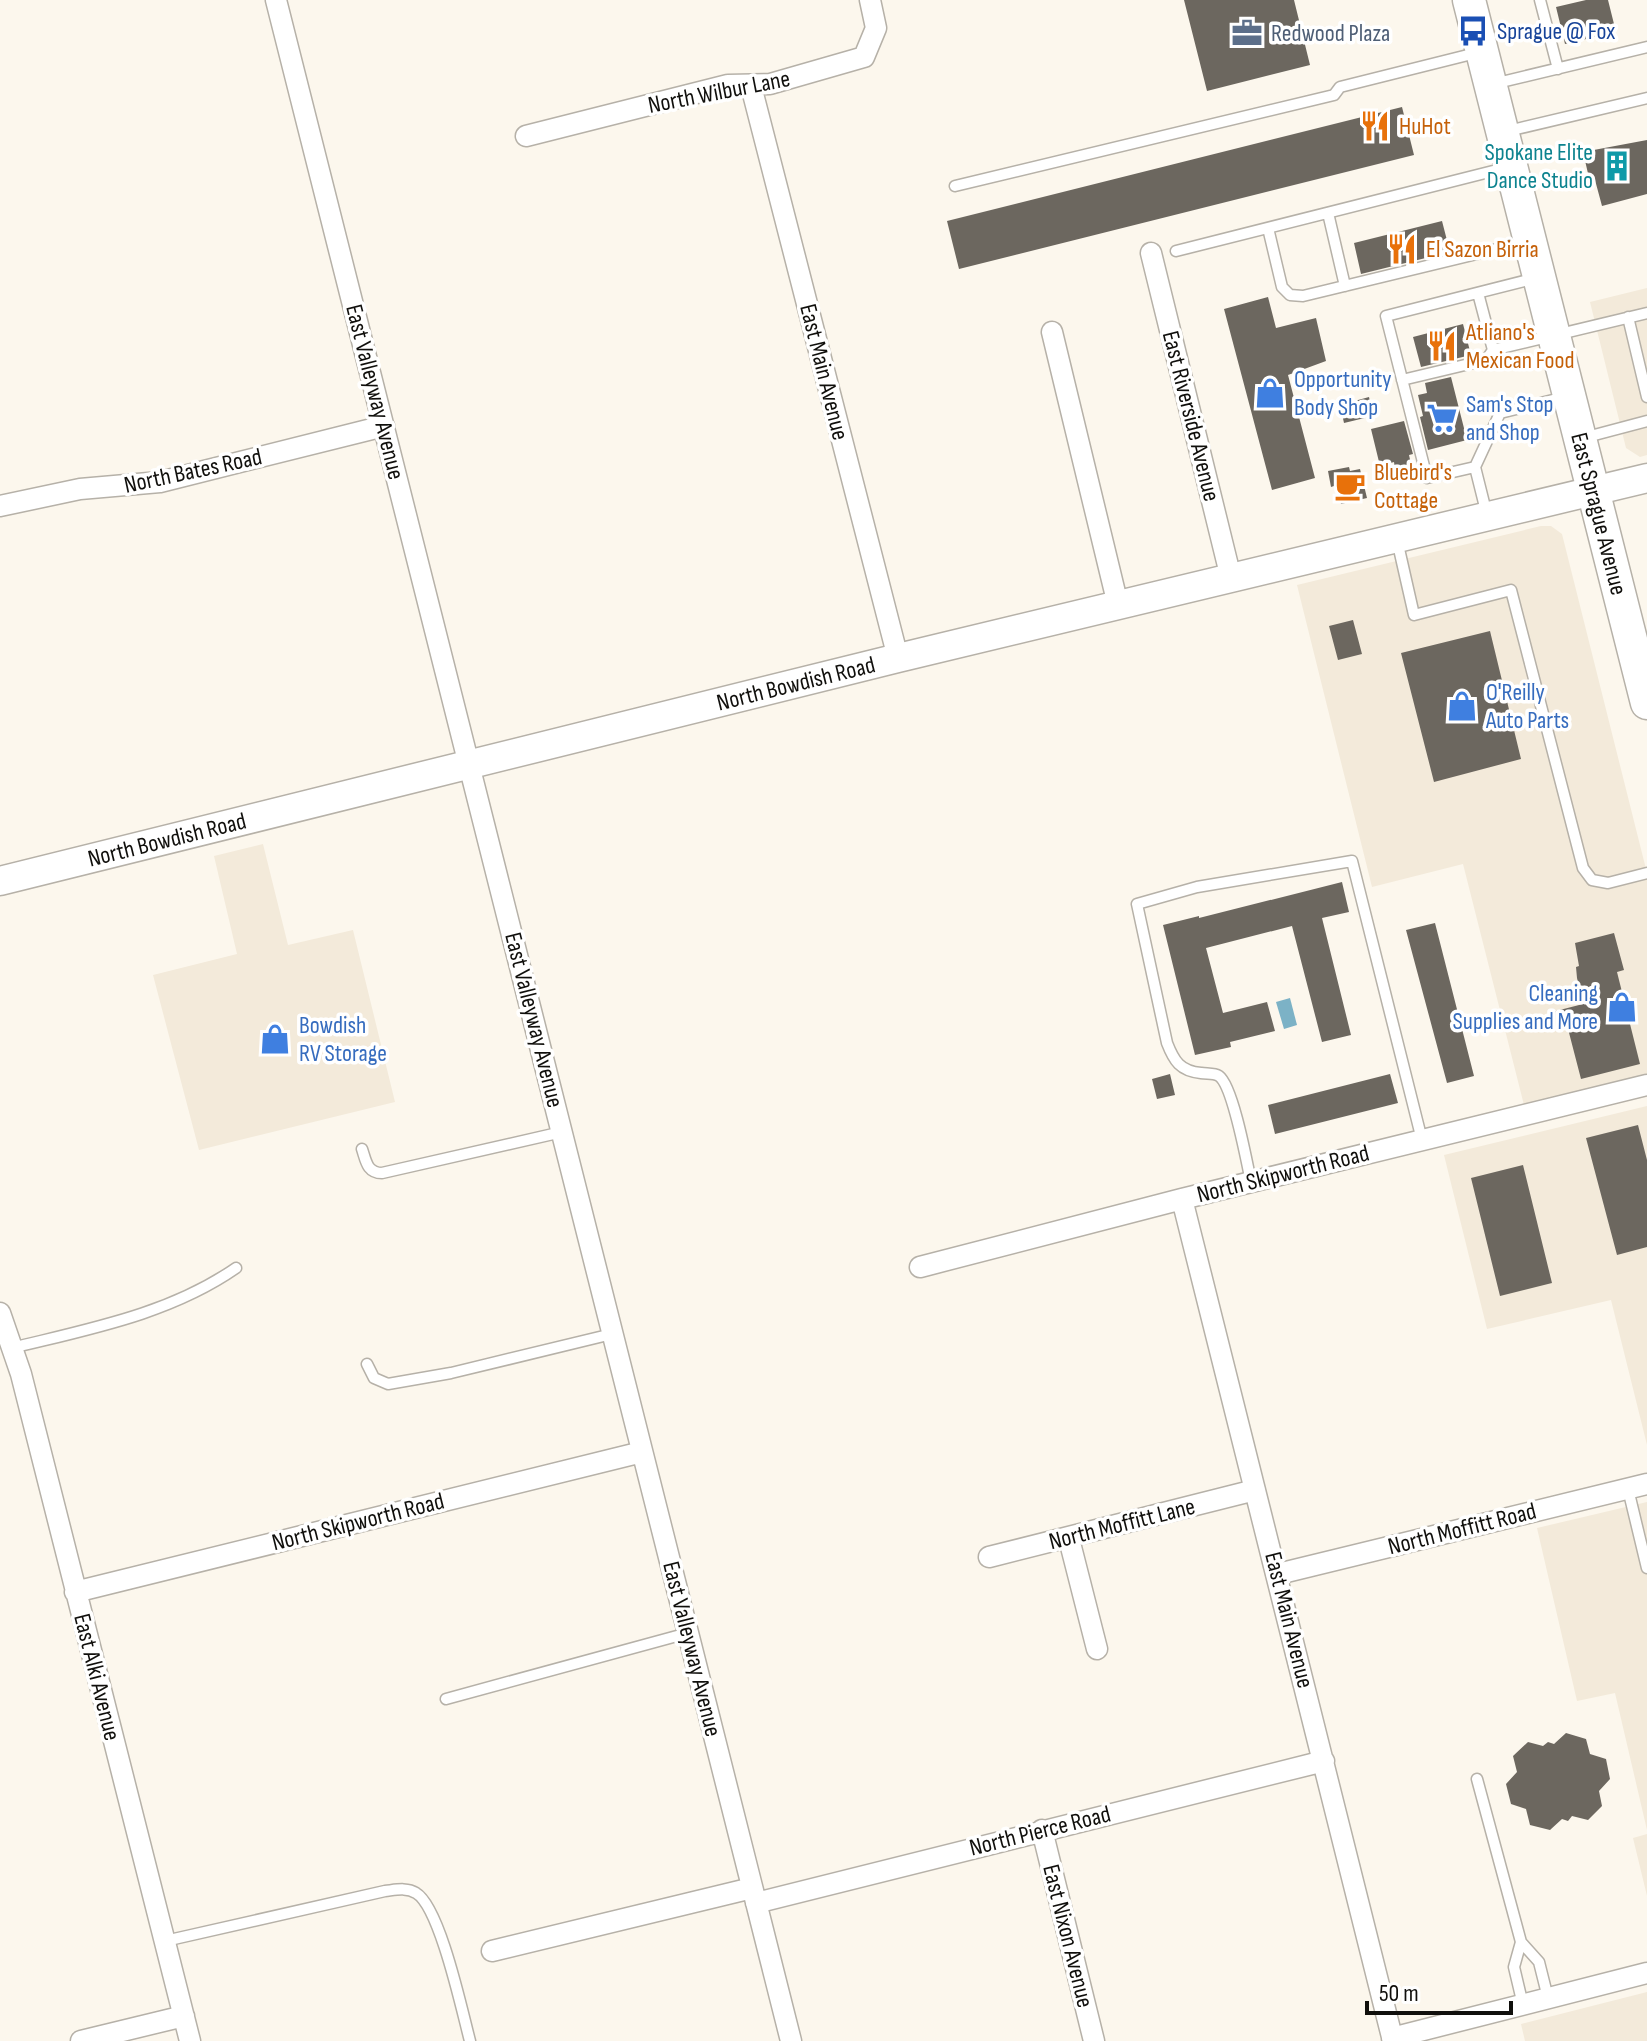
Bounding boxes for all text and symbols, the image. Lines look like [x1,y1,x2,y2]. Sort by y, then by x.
bus stop icon: Sprague @ Fox [1456,14,1490,48]
office icon: Redwood Plaza [1230,16,1264,50]
place label: Sprague @ Fox [1497,17,1615,46]
place label: Redwood Plaza [1271,19,1390,48]
street label: North Wilbur Lane [646,64,792,120]
restaurant icon: HuHot [1358,109,1392,143]
place label: HuHot [1399,112,1451,141]
place label: Spokane Elite Dance Studio [1485,138,1593,195]
building icon: Spokane Elite Dance Studio [1600,149,1634,183]
restaurant icon: El Sazon Birria [1385,232,1419,266]
place label: El Sazon Birria [1426,235,1539,264]
street label: East Valleyway Avenue [339,301,411,483]
street label: East Main Avenue [793,301,855,443]
place label: Atliano's Mexican Food [1465,318,1574,375]
street label: East Riverside Avenue [1156,328,1226,504]
restaurant icon: Atliano's Mexican Food [1425,329,1459,363]
place label: Opportunity Body Shop [1294,365,1392,422]
shop icon: Opportunity Body Shop [1253,376,1287,410]
place label: Sam's Stop and Shop [1466,390,1554,447]
supermarket icon: Sam's Stop and Shop [1425,401,1459,435]
street label: East Sprague Avenue [1565,430,1634,598]
street label: North Bates Road [122,442,264,500]
place label: Bluebird's Cottage [1374,458,1452,515]
cafe icon: Bluebird's Cottage [1333,469,1367,503]
street label: North Bowdish Road [714,650,878,717]
place label: O'Reilly Auto Parts [1485,678,1569,735]
shop icon: O'Reilly Auto Parts [1445,689,1479,723]
street label: North Bowdish Road [85,806,249,873]
street label: East Valleyway Avenue [498,929,570,1111]
place label: Cleaning Supplies and More [1453,979,1598,1036]
shop icon: Cleaning Supplies and More [1605,990,1639,1024]
place label: Bowdish RV Storage [299,1011,387,1068]
shop icon: Bowdish RV Storage [258,1022,292,1056]
street label: North Skipworth Road [1194,1139,1372,1209]
street label: North Skipworth Road [269,1487,447,1557]
street label: North Moffitt Lane [1046,1492,1198,1556]
street label: North Moffitt Road [1385,1497,1539,1561]
street label: East Main Avenue [1258,1549,1320,1691]
street label: East Valleyway Avenue [656,1558,728,1740]
street label: East Alki Avenue [67,1611,127,1743]
street label: North Pierce Road [966,1799,1114,1863]
street label: East Nixon Avenue [1036,1861,1100,2011]
scale bar [1367,1965,1511,2015]
text: 50 m [1379,1979,1419,2008]

